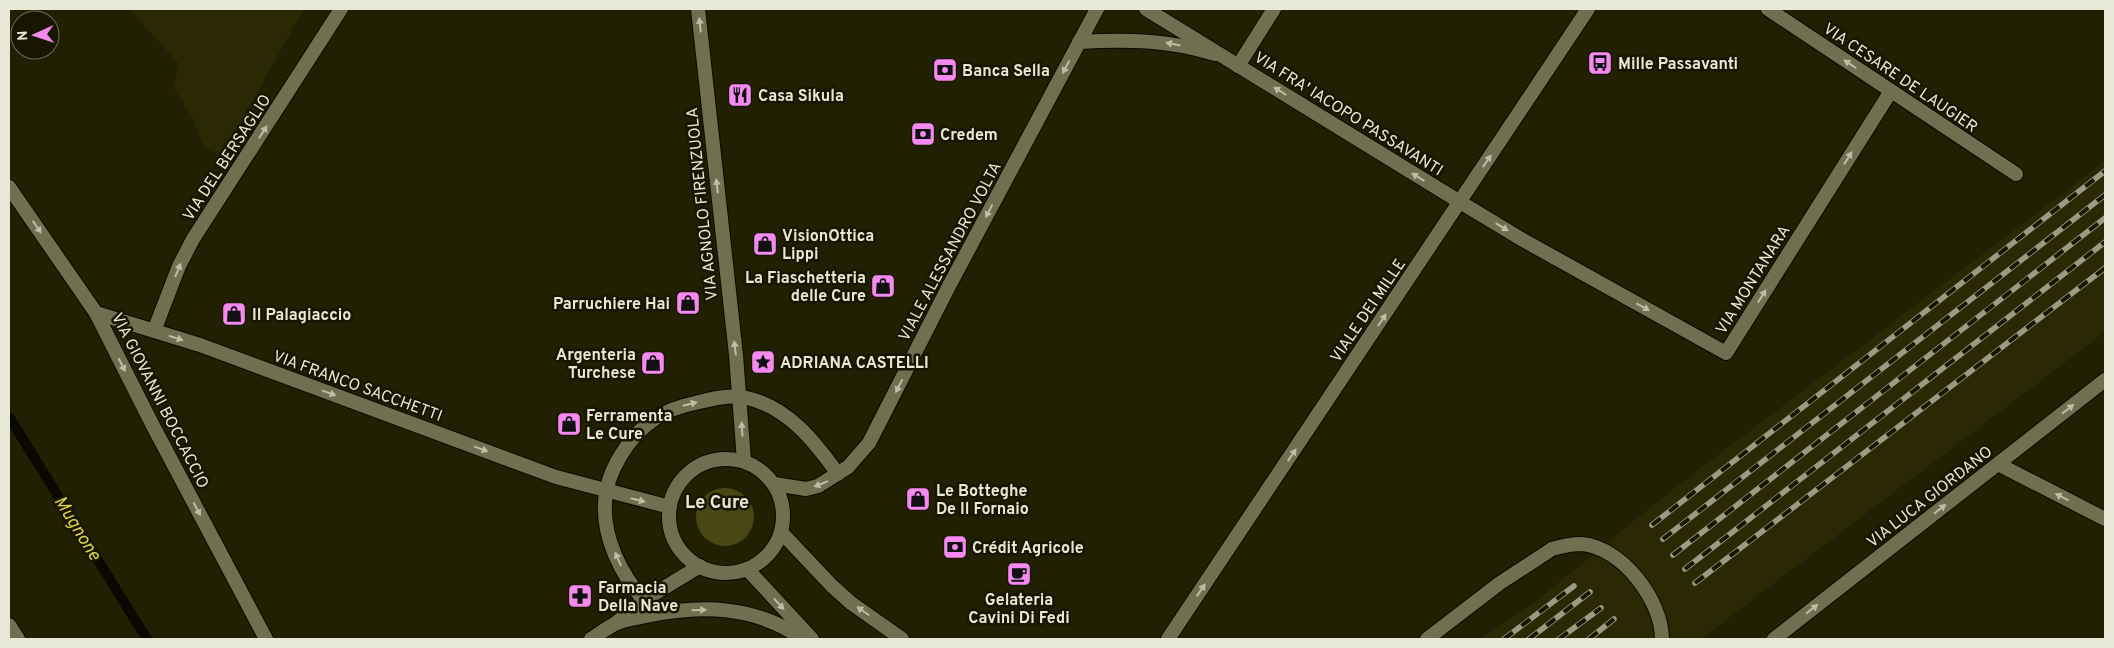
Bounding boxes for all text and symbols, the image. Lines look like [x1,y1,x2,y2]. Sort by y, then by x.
north arrow [10,10,60,60]
one-way arrow [696,16,704,32]
street label: VIA CESARE DE LAUGIER [1819,19,1981,138]
text: N [15,30,32,41]
one-way arrow [1164,39,1180,47]
street label: VIA FRA' IACOPO PASSAVANTI [1250,48,1446,181]
bus stop icon: Mille Passavanti [1587,50,1613,76]
place label: Mille Passavanti [1618,55,1738,75]
bank icon: Banca Sella [932,57,958,83]
one-way arrow [1843,59,1857,69]
one-way arrow [1062,60,1070,75]
place label: Banca Sella [962,62,1050,82]
restaurant icon: Casa Sikula [727,82,753,108]
place label: Casa Sikula [758,87,844,107]
one-way arrow [1273,87,1287,96]
street label: VIA DEL BERSAGLIO [179,91,276,225]
street label: VIA AGNOLO FIRENZUOLA [683,106,723,301]
bank icon: Credem [910,121,936,147]
one-way arrow [259,125,268,138]
place label: Credem [940,126,998,146]
one-way arrow [1844,152,1853,165]
one-way arrow [1482,154,1492,168]
street label: VIALE ALESSANDRO VOLTA [895,159,1007,345]
one-way arrow [1412,172,1425,181]
one-way arrow [713,178,721,194]
one-way arrow [985,203,993,218]
one-way arrow [32,220,42,234]
one-way arrow [1495,222,1508,231]
street label: VIA MONTANARA [1712,222,1795,338]
place label: VisionOttica Lippi [782,227,874,265]
shop icon: VisionOttica Lippi [752,231,778,257]
street label: VIALE DEI MILLE [1327,255,1411,367]
one-way arrow [174,262,182,277]
place label: La Fiaschetteria delle Cure [745,269,866,307]
shop icon: La Fiaschetteria delle Cure [870,273,896,299]
one-way arrow [1757,289,1767,302]
shop icon: Parruchiere Hai [675,290,701,316]
place label: Parruchiere Hai [553,295,670,315]
shop icon: Il Palagiaccio [221,301,247,327]
one-way arrow [1636,303,1651,311]
place label: Il Palagiaccio [252,306,351,326]
street label: VIA GIOVANNI BOCCACCIO [106,310,212,492]
one-way arrow [1377,313,1387,327]
one-way arrow [169,334,184,342]
one-way arrow [731,339,739,355]
place label: Argenteria Turchese [556,346,636,384]
street label: VIA FRANCO SACCHETTI [270,347,445,427]
place icon: ADRIANA CASTELLI [750,349,776,375]
shop icon: Argenteria Turchese [640,350,666,376]
place label: ADRIANA CASTELLI [780,354,929,374]
one-way arrow [118,358,126,372]
one-way arrow [895,379,903,393]
one-way arrow [322,389,337,397]
one-way arrow [683,400,698,408]
one-way arrow [2061,404,2075,414]
place label: Ferramenta Le Cure [586,407,672,445]
shop icon: Ferramenta Le Cure [556,411,582,437]
one-way arrow [737,420,745,436]
street label: VIA LUCA GIORDANO [1863,442,1997,553]
one-way arrow [474,446,489,453]
one-way arrow [1287,448,1296,462]
one-way arrow [813,480,828,488]
place label: Le Botteghe De Il Fornaio [936,482,1029,520]
shop icon: Le Botteghe De Il Fornaio [905,486,931,512]
water label: Mugnone [48,492,106,566]
district label: Le Cure [685,492,749,515]
one-way arrow [2055,493,2069,501]
one-way arrow [631,496,646,504]
one-way arrow [193,502,201,516]
one-way arrow [1933,504,1946,515]
bank icon: Crédit Agricole [942,534,968,560]
place label: Crédit Agricole [972,539,1084,559]
one-way arrow [613,552,621,566]
cafe icon: Gelateria Cavini Di Fedi [1006,561,1032,587]
place label: Farmacia Della Nave [598,579,678,617]
pharmacy icon: Farmacia Della Nave [567,583,593,609]
one-way arrow [1196,583,1206,597]
place label: Gelateria Cavini Di Fedi [968,591,1070,629]
one-way arrow [773,598,785,610]
one-way arrow [1805,604,1818,615]
one-way arrow [691,605,707,613]
one-way arrow [856,606,869,616]

